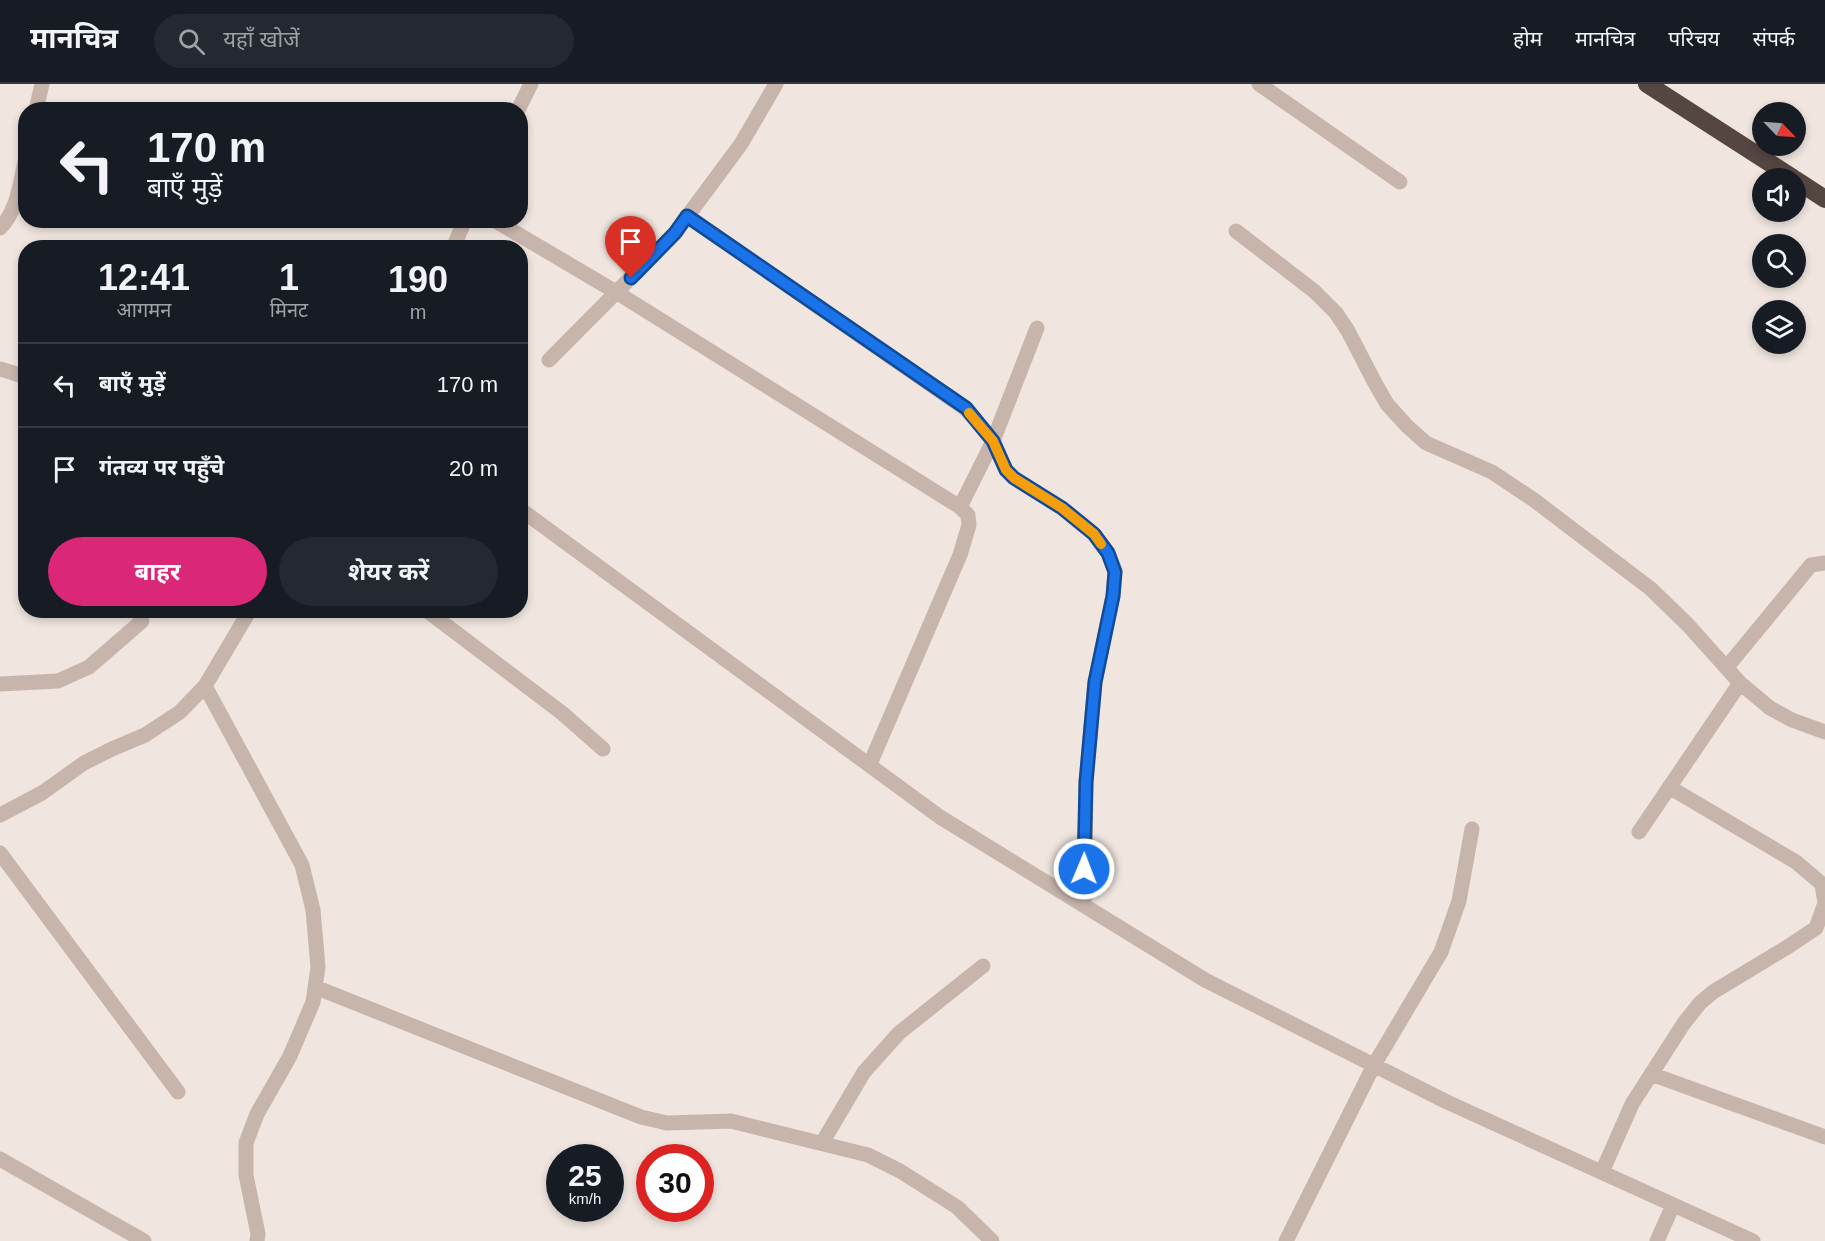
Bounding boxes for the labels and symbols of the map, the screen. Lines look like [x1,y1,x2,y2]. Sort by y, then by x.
north arrow [1752,102,1806,156]
pin [605,216,656,278]
position arrow [1052,837,1116,901]
speed limit sign: 30 [636,1144,714,1222]

